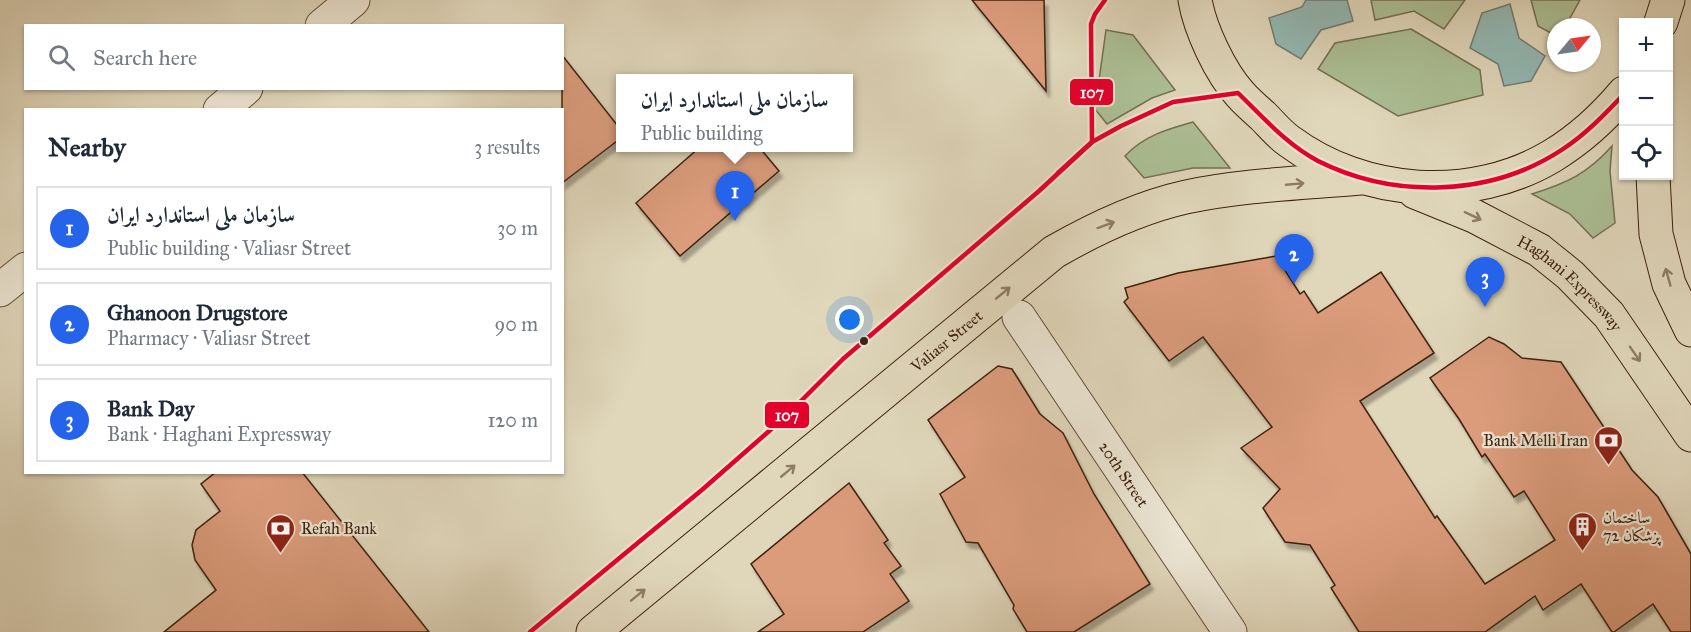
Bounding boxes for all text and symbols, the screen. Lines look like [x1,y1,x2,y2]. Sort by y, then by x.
north arrow [1547,18,1601,72]
map controls [1619,18,1673,180]
button: + [1619,18,1673,72]
search box [24,24,564,90]
icon: search [45,41,78,74]
text: Search here [93,44,197,71]
button: − [1619,72,1673,126]
popup [616,74,853,152]
line badge: 107 [1069,78,1114,106]
text: 107 [1080,83,1105,102]
text: سازمان ملی استاندارد ایران [640,86,829,113]
text: Public building [640,121,763,145]
button: locate [1619,126,1673,180]
text: Nearby [48,131,126,163]
text: 3 results [474,135,540,159]
pin: 1 [716,172,754,221]
one-way arrow [1285,178,1305,189]
text: سازمان ملی استاندارد ایران [107,201,295,228]
one-way arrow [1464,211,1482,222]
text: 1 [66,216,73,240]
text: 30 m [497,216,538,240]
one-way arrow [1096,218,1115,229]
street label: Haghani Expressway [1514,231,1626,335]
pin: 2 [1274,234,1314,284]
text: Public building · Valiasr Street [107,236,351,260]
pin: 3 [1466,258,1504,307]
one-way arrow [1661,268,1673,287]
one-way arrow [995,286,1011,299]
text: Ghanoon Drugstore [107,299,288,326]
your location [835,305,864,334]
street label: Valiasr Street [906,306,987,377]
text: 2 [65,312,74,336]
text: 90 m [495,312,538,336]
text: Pharmacy · Valiasr Street [107,326,311,350]
unlabelled marker [858,335,870,347]
one-way arrow [1629,345,1641,361]
text: Bank Day [107,395,194,422]
line badge: 107 [764,401,810,429]
text: 107 [775,406,800,425]
text: 3 [66,408,74,432]
text: 120 m [487,408,538,432]
text: Bank · Haghani Expressway [107,422,331,446]
bank icon: Bank Melli Iran [1593,424,1625,466]
place label: Bank Melli Iran [1483,431,1588,450]
street label: 20th Street [1095,438,1153,511]
one-way arrow [780,464,796,477]
place label: ساختمان پزشکان 72 [1603,508,1662,546]
building icon: ساختمان پزشکان 72 [1566,510,1598,552]
bank icon: Refah Bank [264,512,296,554]
place label: Refah Bank [301,519,377,538]
one-way arrow [630,588,646,601]

